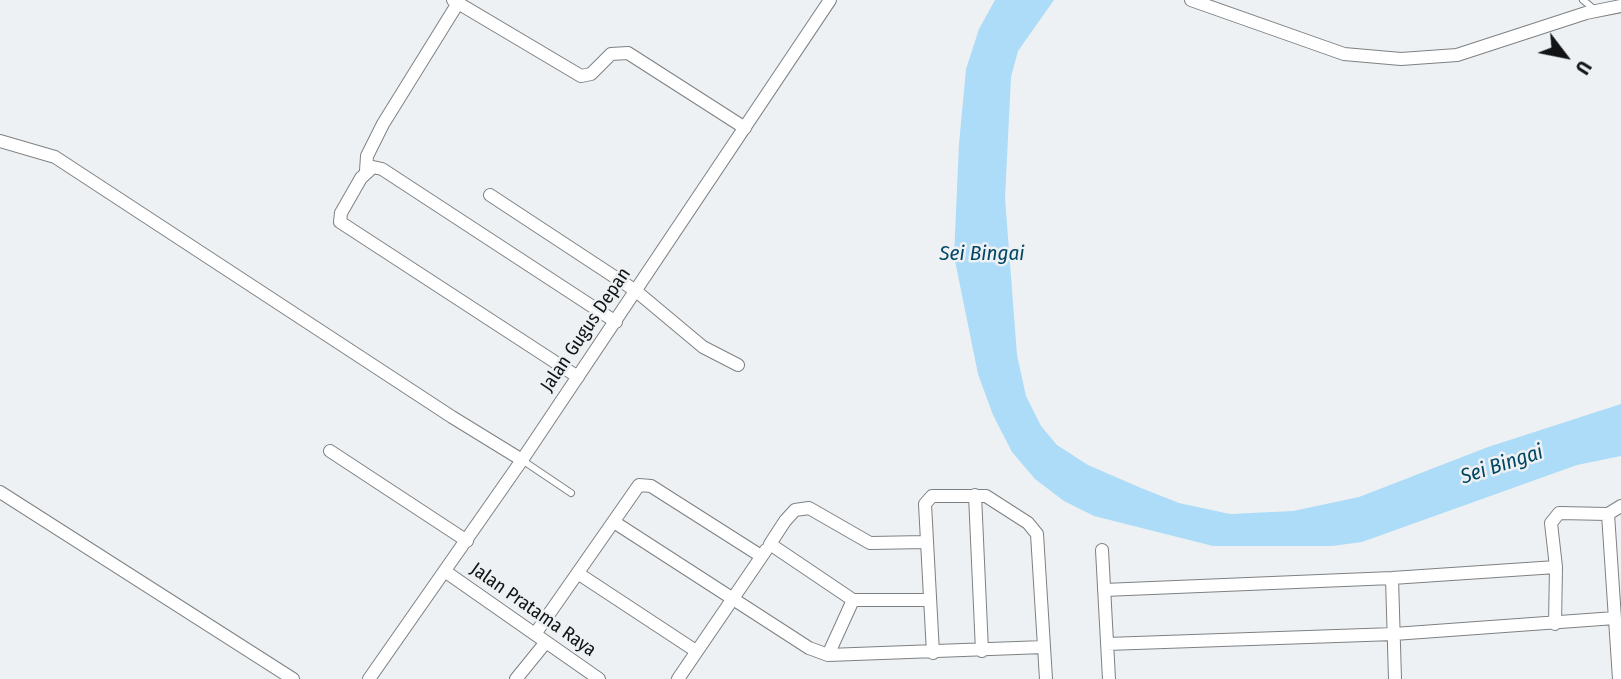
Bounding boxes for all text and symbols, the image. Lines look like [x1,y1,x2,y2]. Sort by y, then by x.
north arrow [1530,21,1600,91]
text: U [1571,57,1596,78]
water label: Sei Bingai [939,241,1025,267]
street label: Jalan Gugus Depan [536,264,636,396]
water label: Sei Bingai [1458,440,1546,490]
street label: Jalan Pratama Raya [466,558,600,662]

